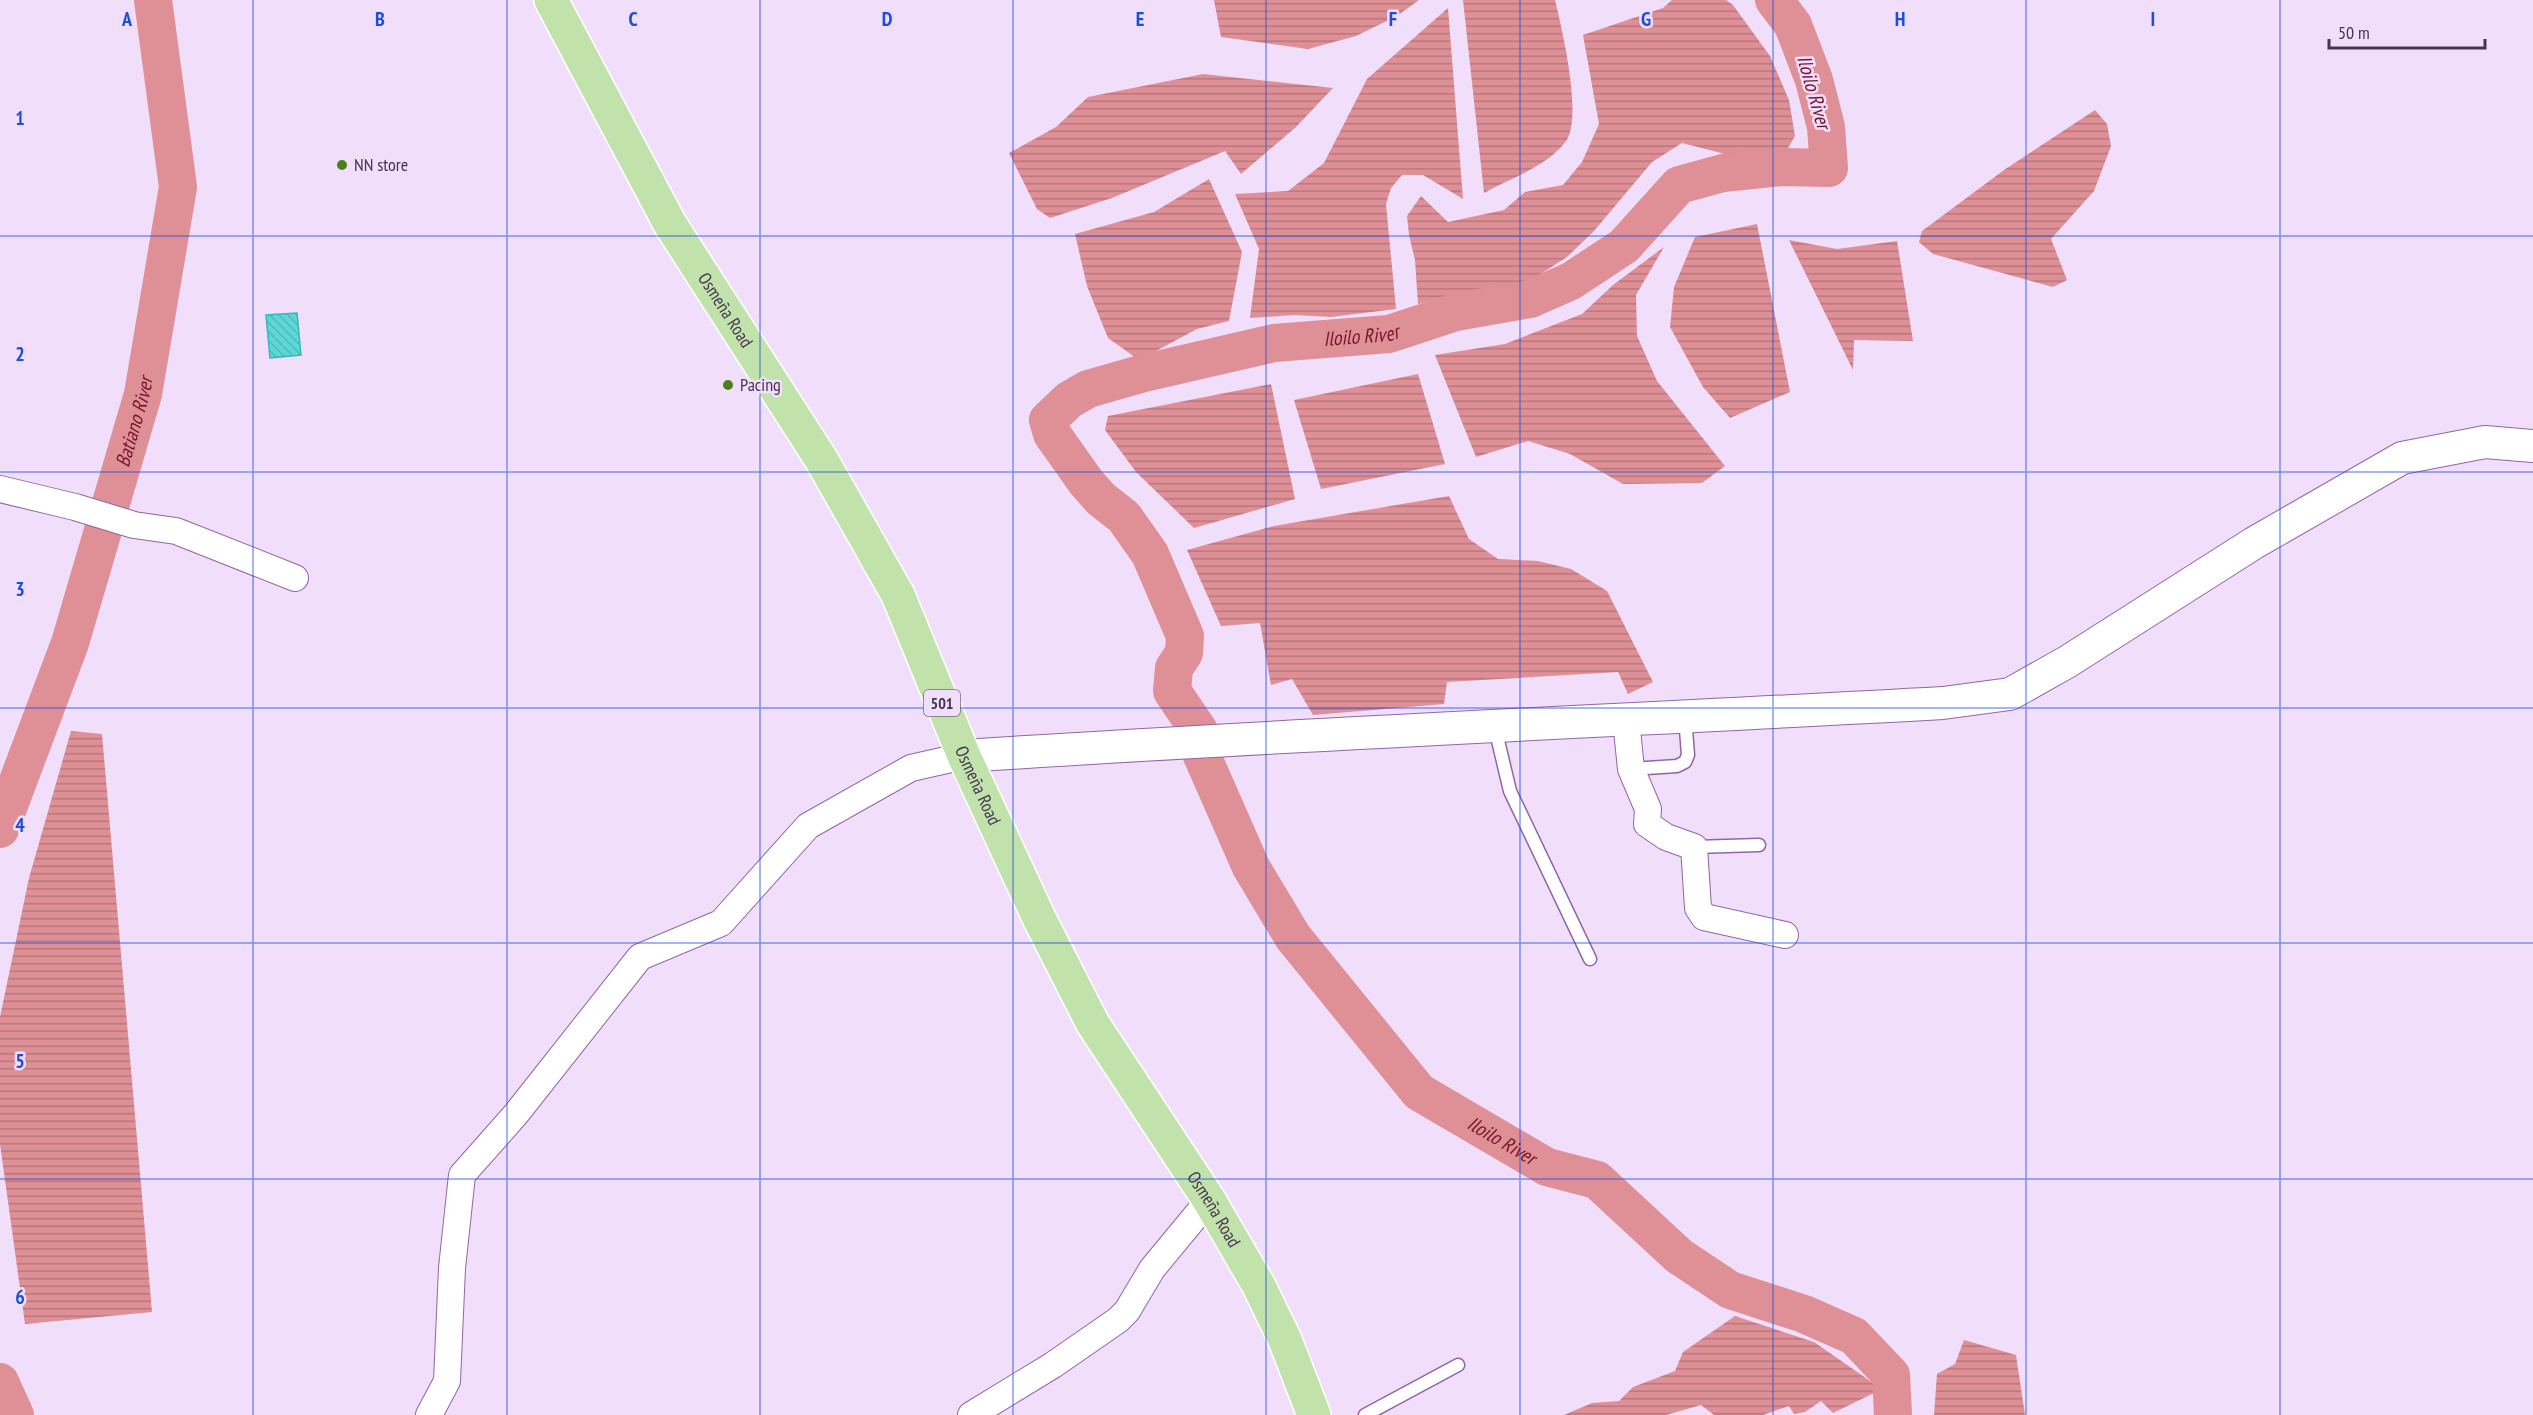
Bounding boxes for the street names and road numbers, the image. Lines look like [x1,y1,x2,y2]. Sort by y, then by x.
street label: Osmeña Road [693,268,758,352]
road number: 501 [924,690,960,716]
street label: Osmeña Road [950,742,1006,829]
street label: Osmeña Road [1182,1167,1246,1251]

